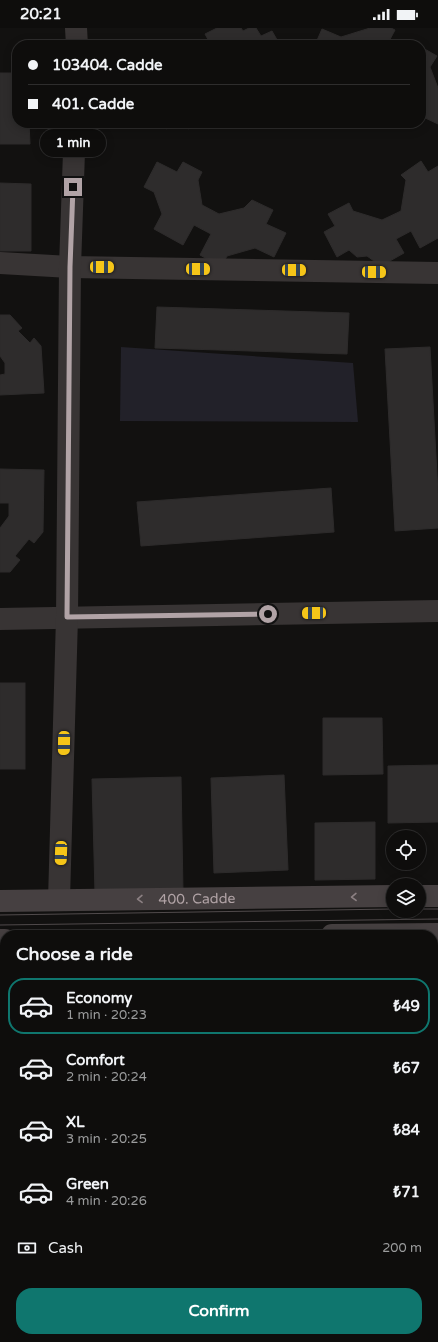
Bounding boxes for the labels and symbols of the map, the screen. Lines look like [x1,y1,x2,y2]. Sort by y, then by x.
callout: 1 min [40,129,106,157]
route end [64,178,82,196]
car [90,261,114,273]
car [186,263,210,275]
car [282,264,306,276]
car [362,266,386,278]
route start [259,605,277,623]
car [302,607,326,619]
car [58,731,70,755]
car [55,841,67,865]
street label: 400. Cadde [158,890,236,907]
one-way arrow [351,893,357,901]
one-way arrow [137,895,143,903]

